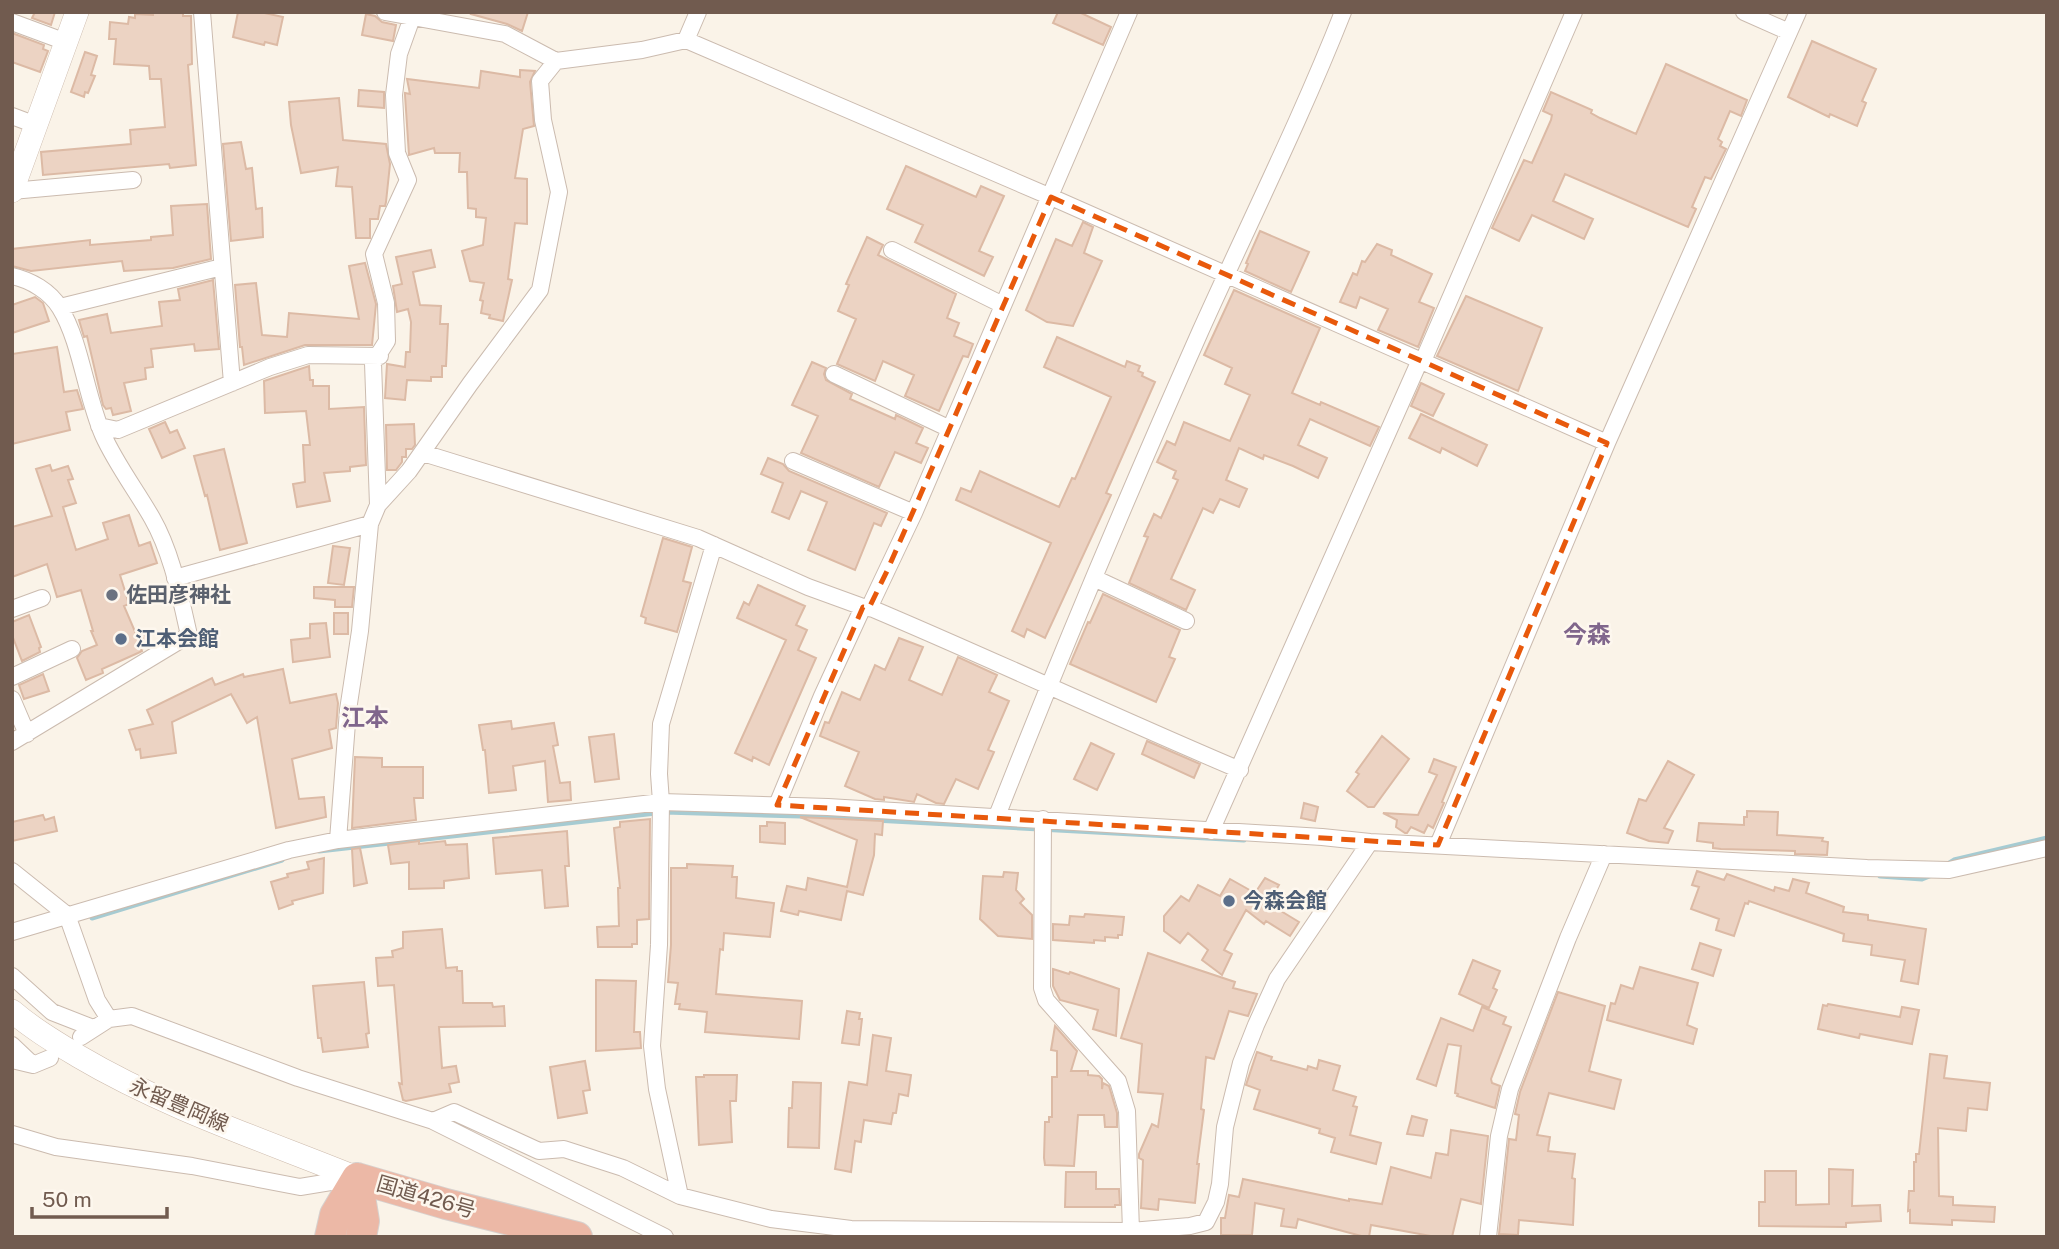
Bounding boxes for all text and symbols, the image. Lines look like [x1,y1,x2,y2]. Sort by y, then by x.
place label: 佐田彦神社 [126,582,231,607]
marker: 佐田彦神社 [104,587,120,603]
district label: 今森 [1563,620,1611,648]
place label: 江本会館 [135,626,219,651]
marker: 江本会館 [113,631,129,647]
district label: 江本 [341,703,389,731]
place label: 今森会館 [1243,888,1327,913]
marker: 今森会館 [1221,893,1237,909]
street label: 永留豊岡線 [126,1073,232,1137]
street label: 国道426号 [374,1170,479,1223]
scale bar [32,1176,166,1220]
text: 50 m [42,1187,92,1212]

